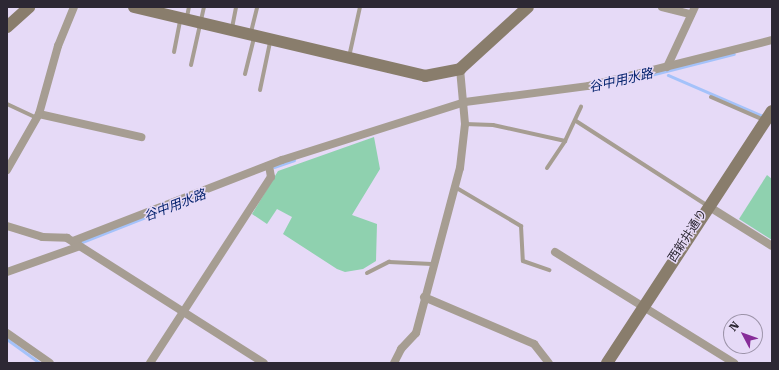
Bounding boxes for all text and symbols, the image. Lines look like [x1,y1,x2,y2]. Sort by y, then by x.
water label: 谷中用水路 [588,66,654,96]
water label: 谷中用水路 [142,187,208,225]
street label: 西新井通り [666,207,710,265]
north arrow [723,314,763,354]
text: N [727,319,742,334]

